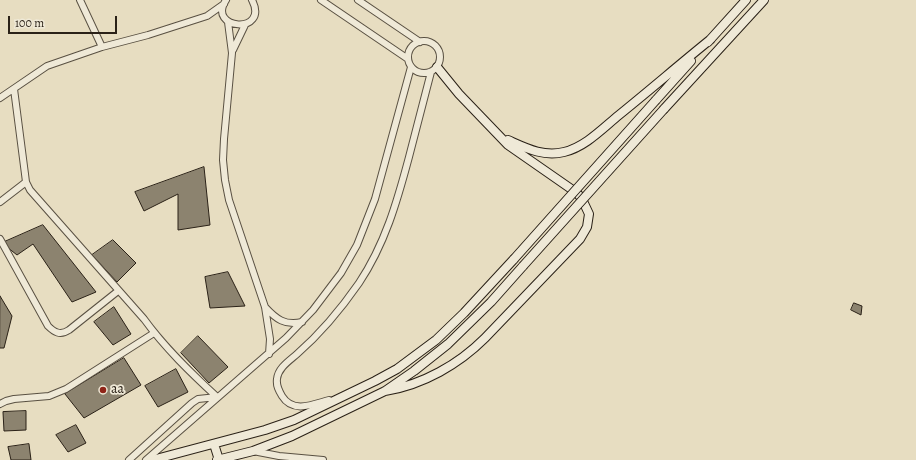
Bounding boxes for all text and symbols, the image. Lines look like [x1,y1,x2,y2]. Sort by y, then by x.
scale bar [10,8,119,34]
text: 100 m [15,15,44,31]
place label: aa [111,382,124,398]
marker: aa [98,385,108,395]

